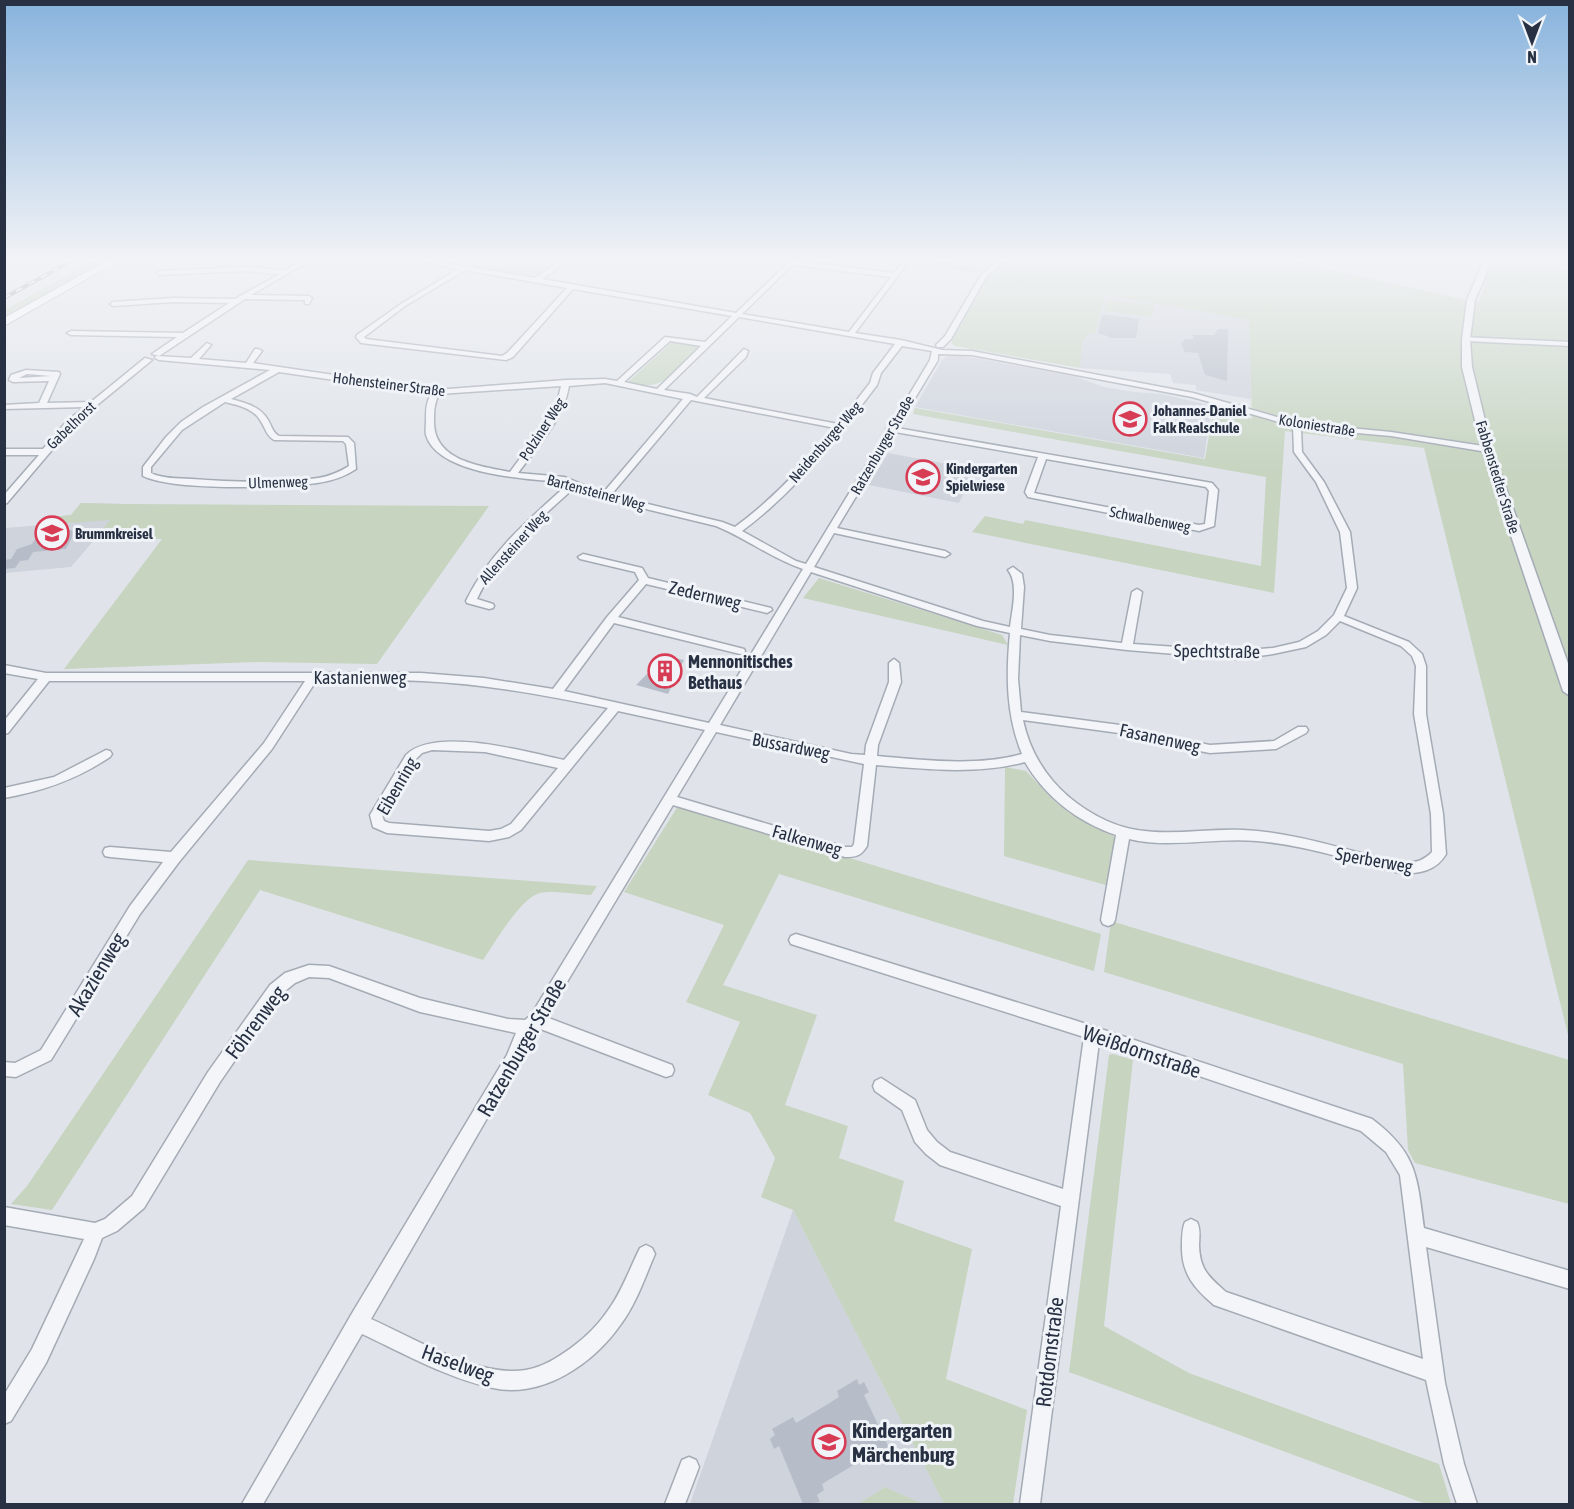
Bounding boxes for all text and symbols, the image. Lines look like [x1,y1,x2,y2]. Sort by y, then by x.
north arrow [1502,12,1562,72]
text: N [1527,48,1537,66]
street label: Hohensteiner Straße [332,369,446,399]
street label: Ratzenburger Straße [847,392,917,498]
street label: Polziner Weg [515,394,569,464]
street label: Gabelhorst [43,398,99,452]
street label: Neidenburger Weg [785,398,865,486]
school or university icon: Johannes-Daniel Falk Realschule [1112,401,1148,437]
place label: Johannes-Daniel Falk Realschule [1152,402,1247,436]
street label: Koloniestraße [1278,411,1357,439]
street label: Fabbenstedter Straße [1473,418,1523,536]
school or university icon: Kindergarten Spielwiese [905,459,941,495]
place label: Kindergarten Spielwiese [946,460,1018,494]
street label: Bartensteiner Weg [545,471,647,513]
street label: Ulmenweg [248,472,309,492]
street label: Schwalbenweg [1108,503,1192,535]
street label: Allensteiner Weg [475,506,551,587]
school or university icon: Brummkreisel [34,515,70,551]
place label: Brummkreisel [75,525,154,542]
street label: Zedernweg [667,577,743,614]
street label: Spechtstraße [1174,640,1260,662]
place label: Mennonitisches Bethaus [688,651,793,693]
building icon: Mennonitisches Bethaus [647,653,683,689]
street label: Kastanienweg [314,667,407,688]
street label: Fasanenweg [1118,719,1203,757]
street label: Bussardweg [750,728,832,764]
street label: Eibenring [372,753,422,819]
street label: Falkenweg [770,820,844,860]
street label: Sperberweg [1334,843,1415,877]
street label: Akazienweg [62,928,130,1020]
street label: Ratzenburger Straße [472,973,570,1121]
street label: Föhrenweg [220,981,290,1063]
street label: Weißdornstraße [1080,1020,1204,1082]
street label: Rotdornstraße [1030,1296,1068,1408]
street label: Haselweg [419,1339,497,1387]
place label: Kindergarten Märchenburg [852,1418,955,1466]
school or university icon: Kindergarten Märchenburg [811,1424,847,1460]

